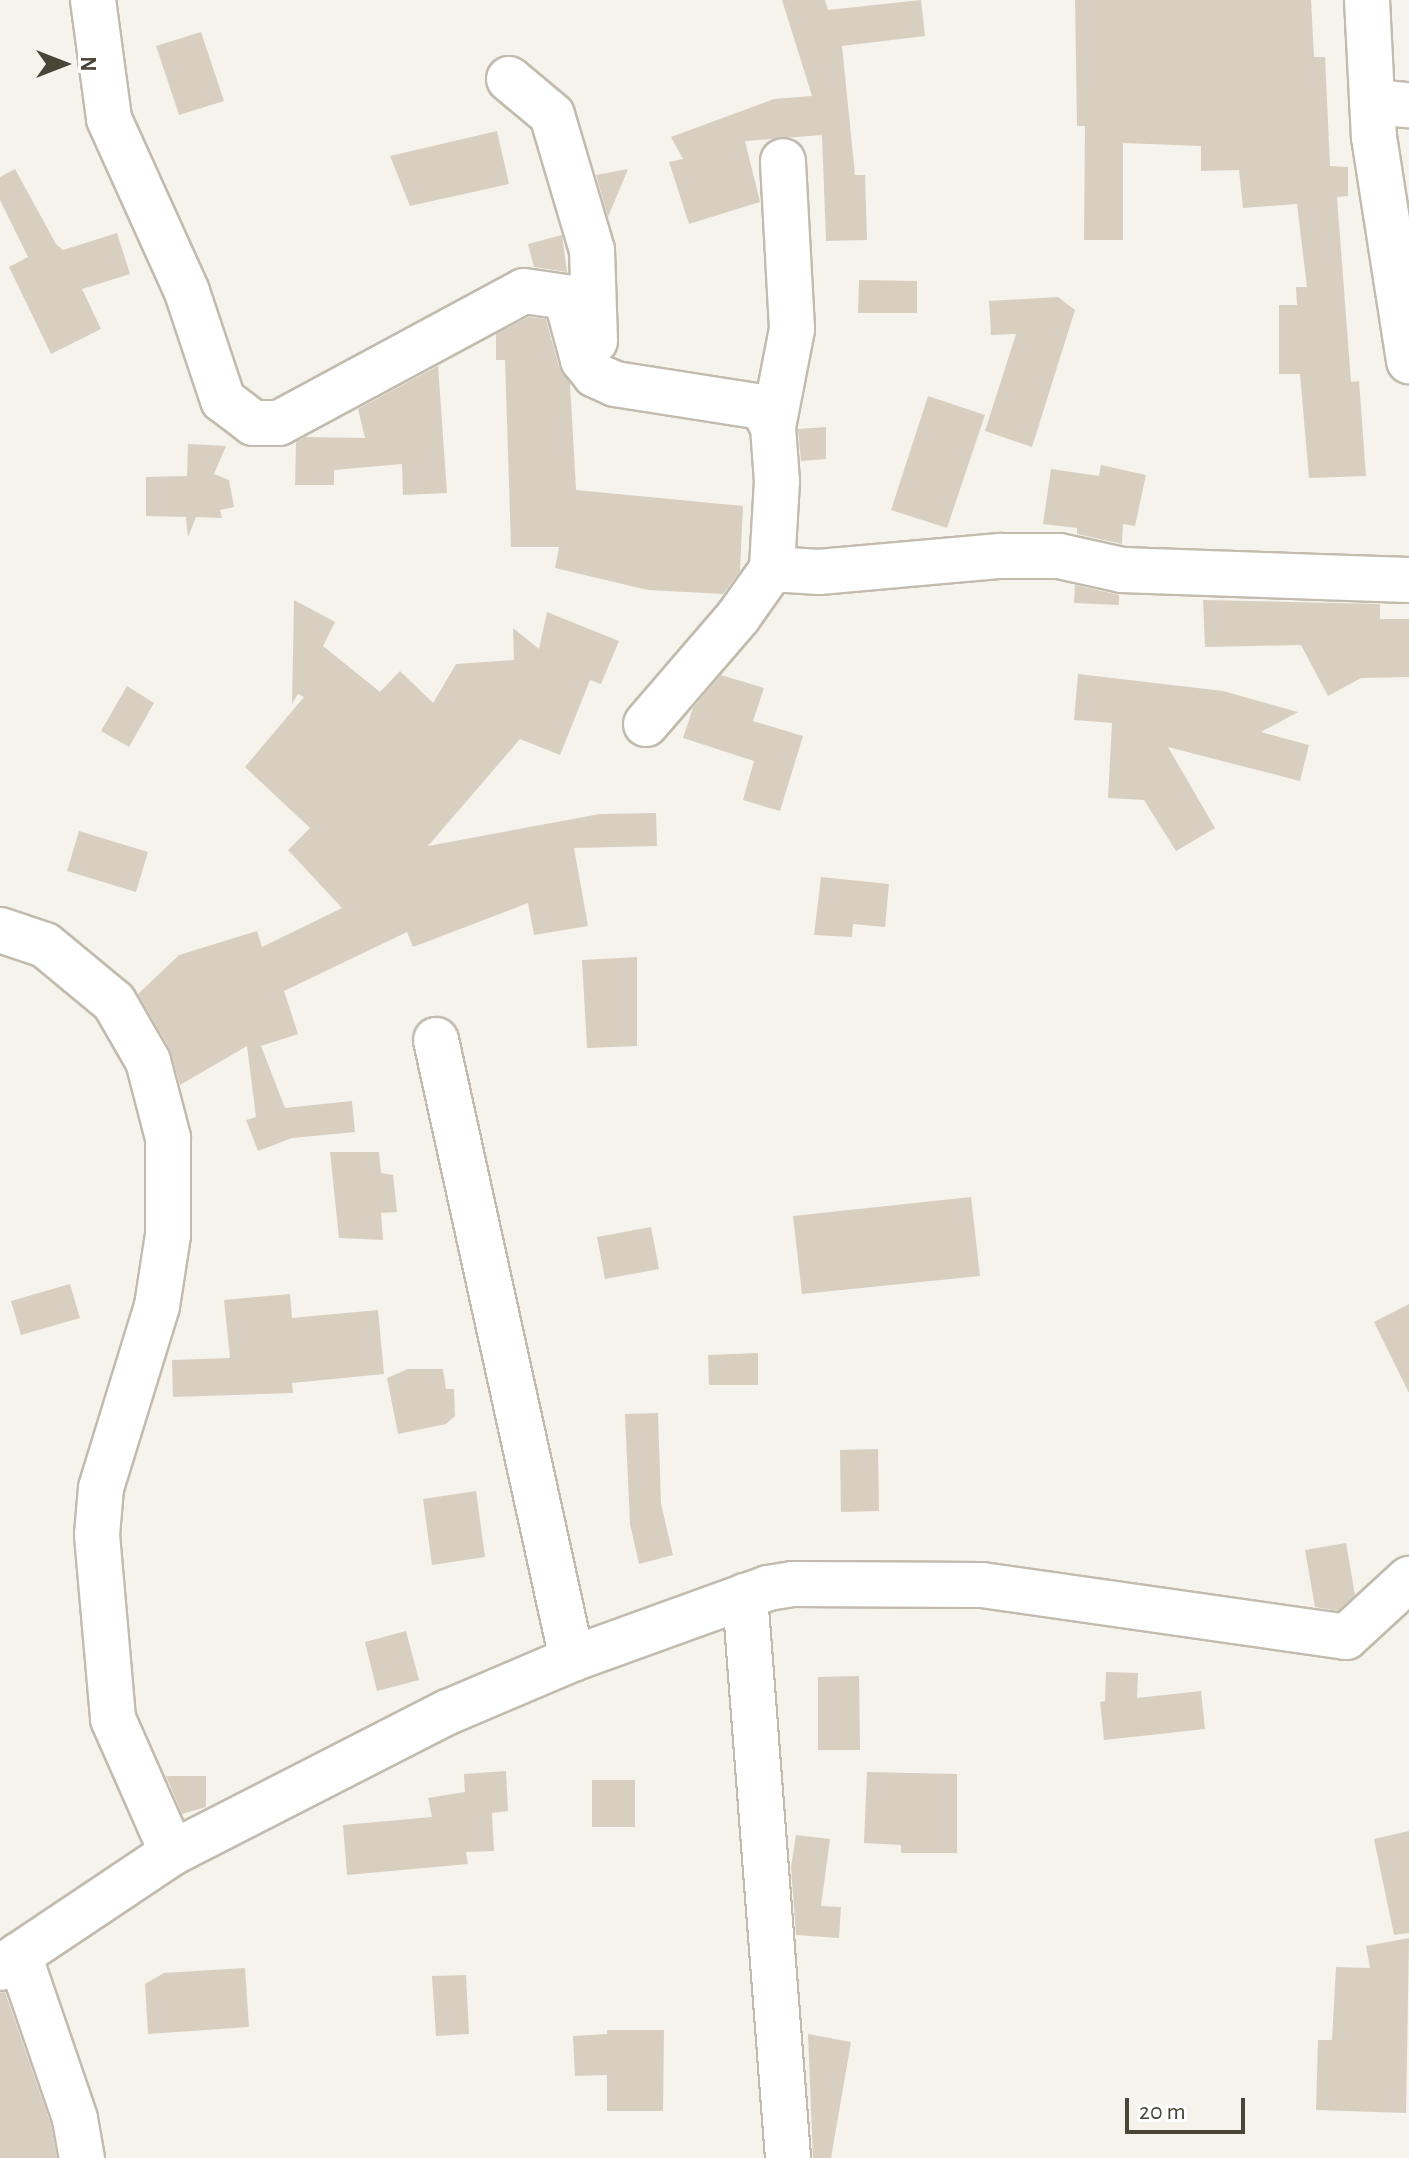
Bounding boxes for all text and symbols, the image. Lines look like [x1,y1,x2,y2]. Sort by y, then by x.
north arrow [24,24,104,104]
text: N [77,56,99,72]
scale bar [1129,2082,1249,2132]
text: 20 m [1139,2100,1186,2124]

